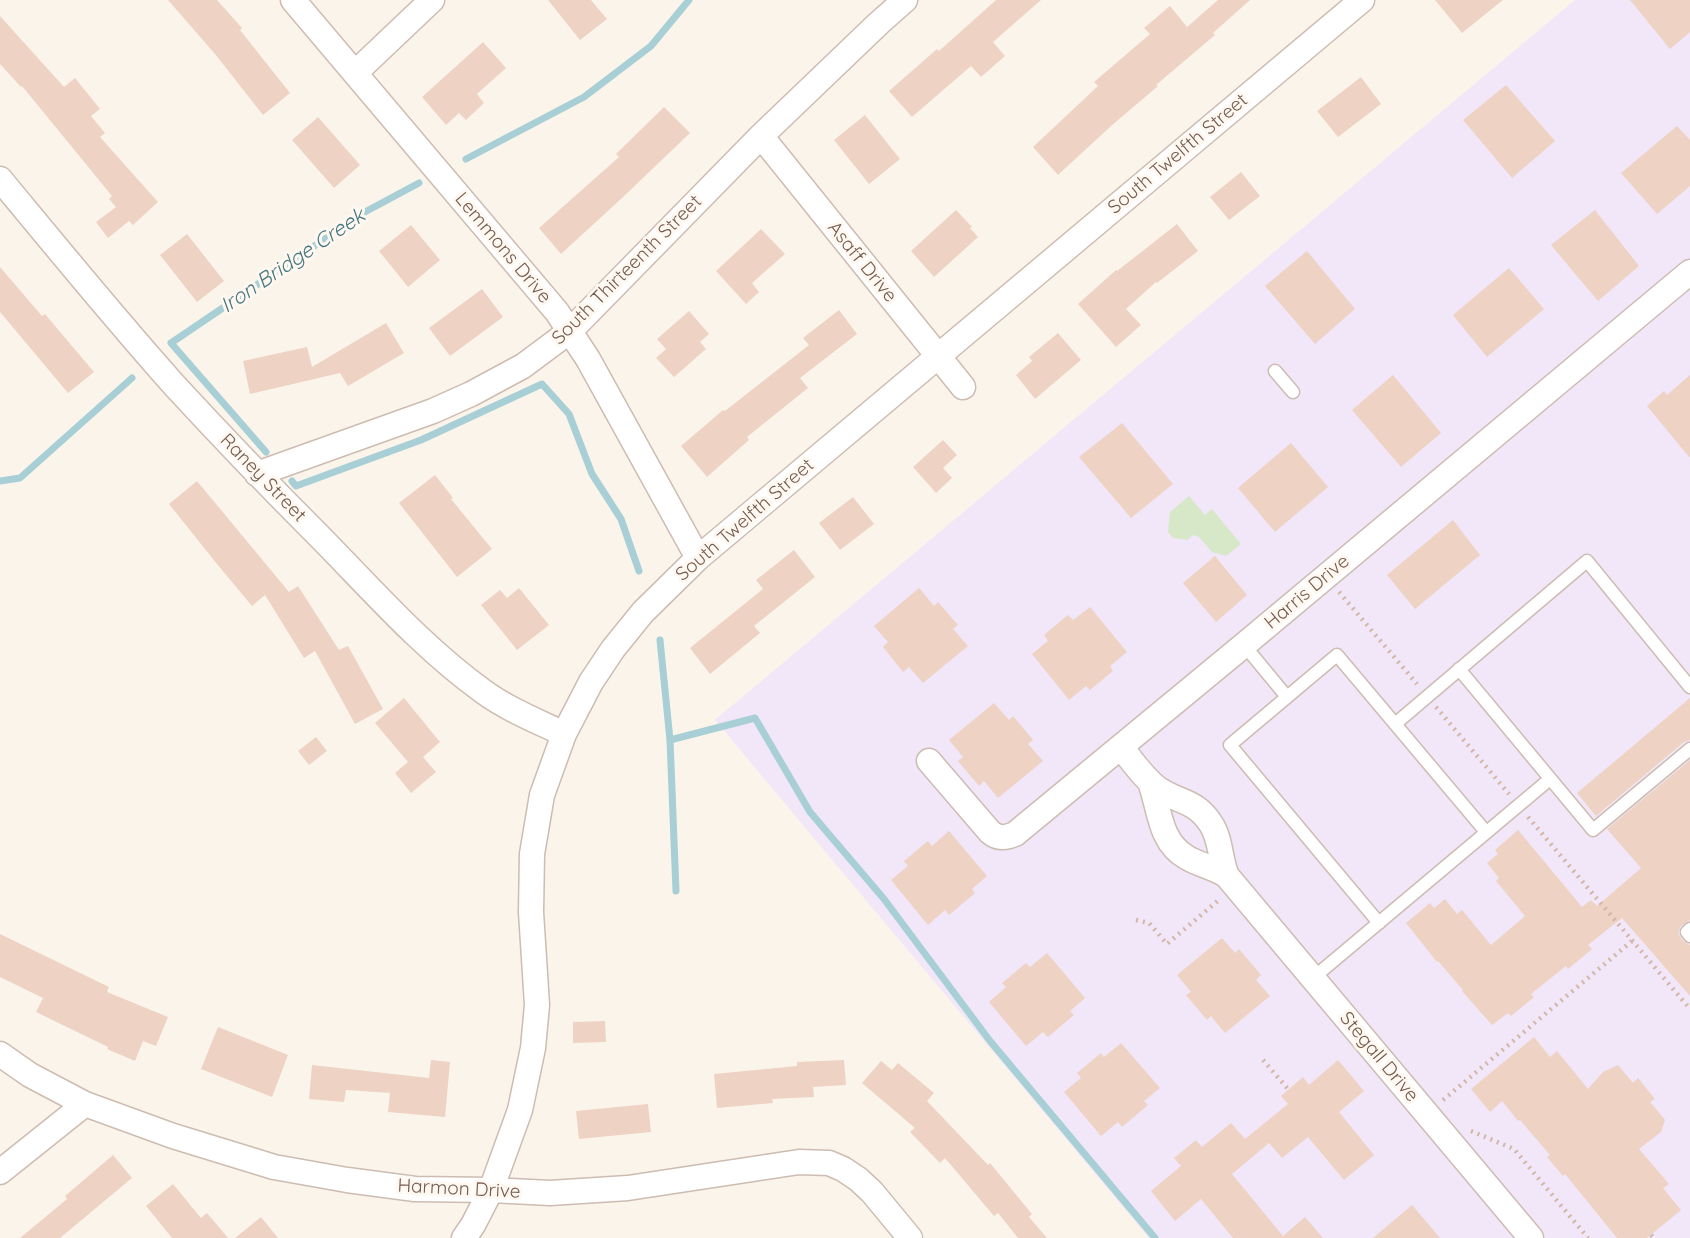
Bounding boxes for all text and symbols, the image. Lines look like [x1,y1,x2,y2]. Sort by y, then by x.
street label: South Twelfth Street [1104,89,1252,219]
street label: Lemmons Drive [450,188,556,308]
street label: South Thirteenth Street [547,190,707,350]
water label: Iron Bridge Creek [216,203,370,319]
street label: Asaff Drive [822,217,902,307]
street label: Raney Street [215,429,311,527]
street label: South Twelfth Street [671,454,819,586]
street label: Harris Drive [1260,550,1354,634]
street label: Stegall Drive [1335,1007,1423,1107]
street label: Harmon Drive [397,1174,521,1204]

